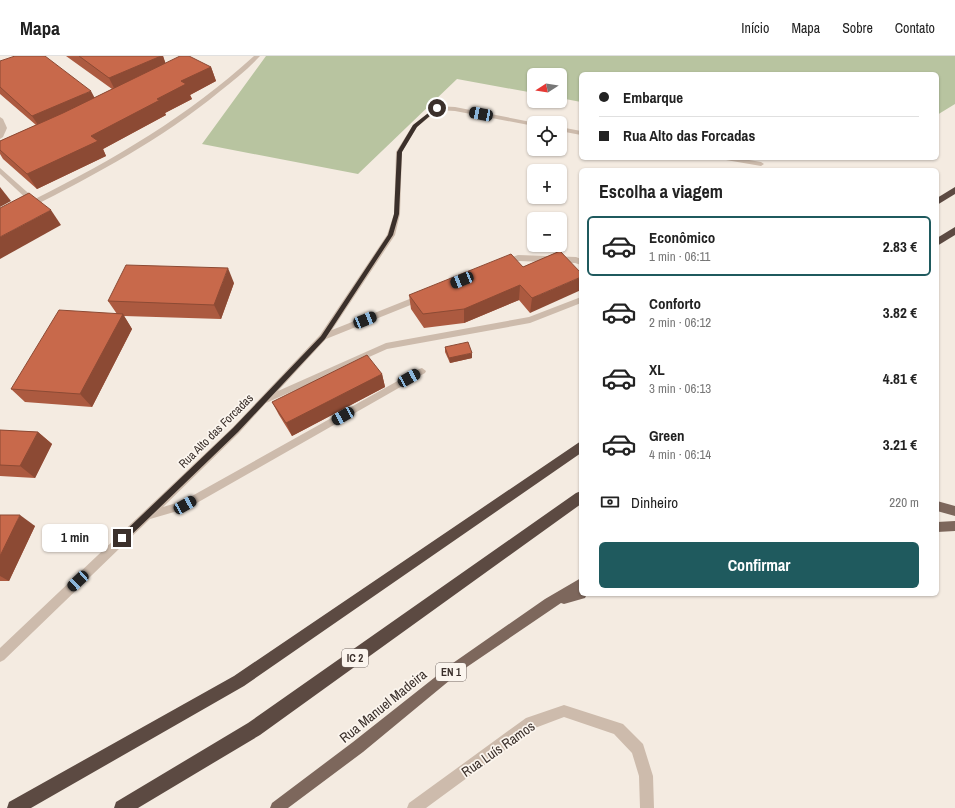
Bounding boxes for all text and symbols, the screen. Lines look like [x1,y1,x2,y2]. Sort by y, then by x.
text: Mapa [20,15,60,41]
text: Início [741,19,769,37]
text: Mapa [791,19,820,37]
text: Sobre [842,19,873,37]
text: Contato [895,19,935,37]
north arrow [527,68,567,108]
map controls [527,68,567,252]
text: Embarque [623,87,683,108]
route start [428,99,446,117]
car [468,106,494,122]
button: locate [527,116,567,156]
text: Rua Alto das Forcadas [623,125,755,146]
button: + [527,164,567,204]
text: Escolha a viagem [599,179,723,204]
button: − [527,212,567,252]
text: Econômico [649,227,715,248]
icon: car [601,228,637,264]
text: 2.83 € [883,236,917,257]
text: 1 min · 06:11 [649,248,710,265]
car [449,270,475,290]
text: Conforto [649,293,701,314]
icon: car [601,294,637,330]
text: 3.82 € [883,302,917,323]
car [352,310,378,330]
text: 2 min · 06:12 [649,314,711,331]
text: XL [649,359,665,380]
icon: car [601,360,637,396]
car [396,367,422,389]
text: 4.81 € [883,368,917,389]
text: 3 min · 06:13 [649,380,711,397]
street label: Rua Alto das Forcadas [175,390,257,472]
car [330,405,356,427]
text: Green [649,425,685,446]
icon: car [601,426,637,462]
text: 3.21 € [883,434,917,455]
text: 4 min · 06:14 [649,446,711,463]
icon: cash [599,491,621,513]
text: Dinheiro [631,492,678,513]
car [172,494,198,516]
text: 220 m [889,494,919,511]
callout: 1 min [42,524,108,552]
text: 1 min [61,529,89,546]
route end [113,529,131,547]
button: Confirmar [599,542,919,588]
car [65,568,91,594]
road number: IC 2 [342,649,368,667]
road number: EN 1 [436,663,466,681]
street label: Rua Manuel Madeira [336,665,431,747]
street label: Rua Luís Ramos [458,717,538,781]

